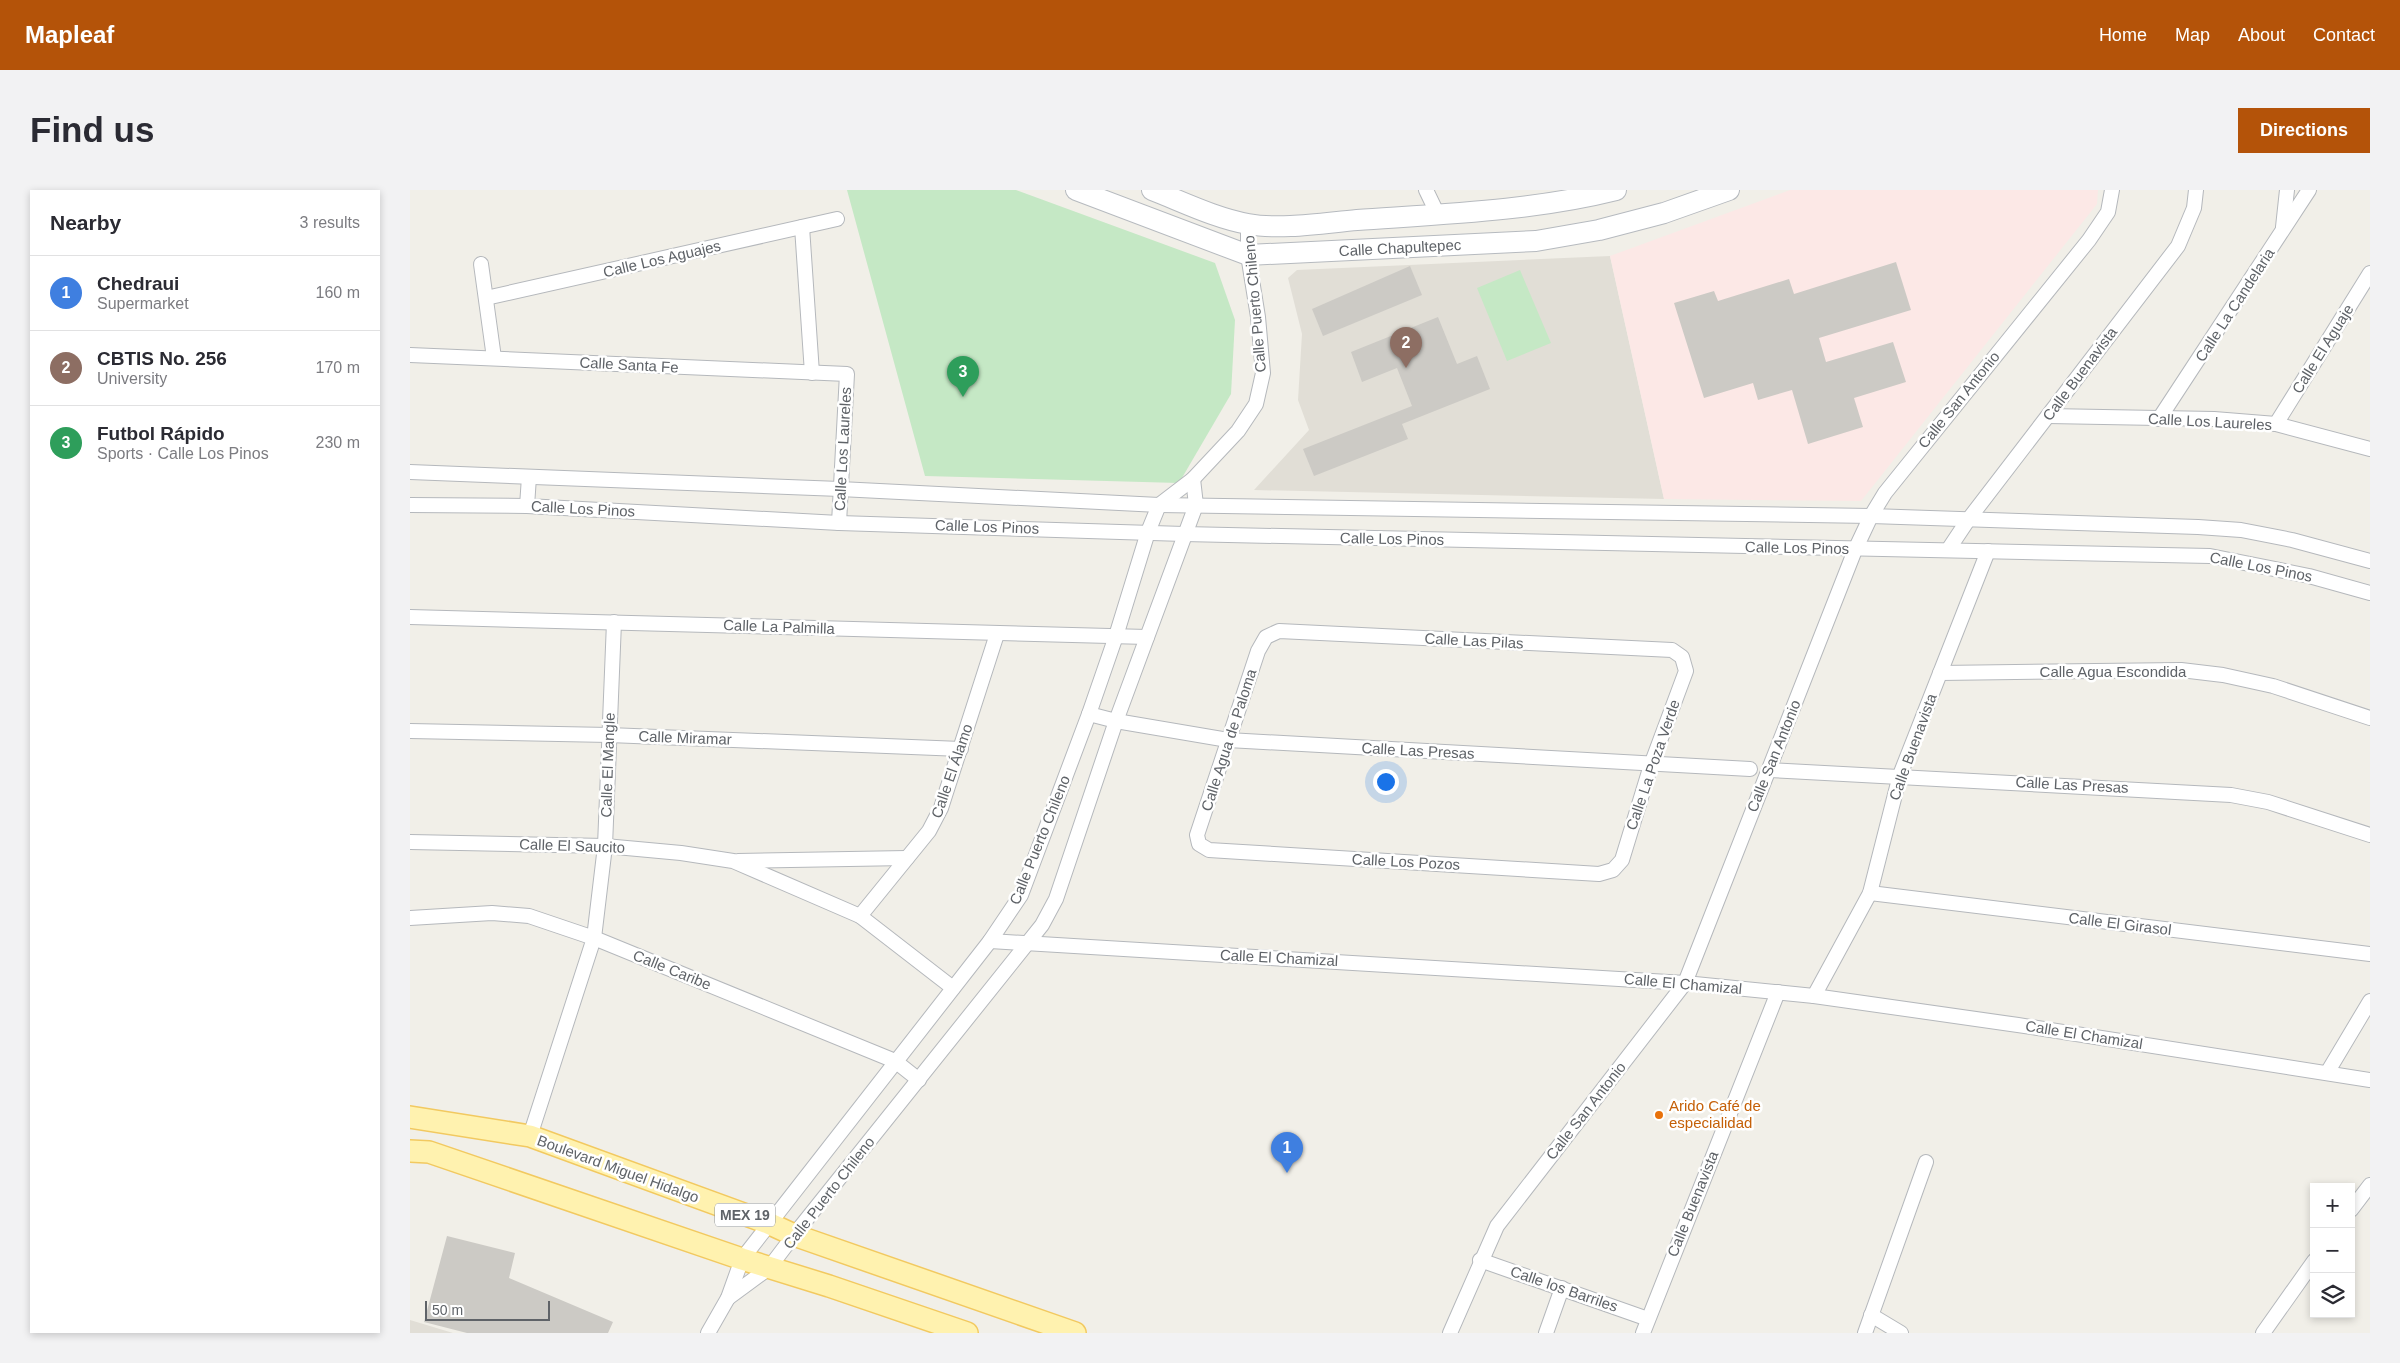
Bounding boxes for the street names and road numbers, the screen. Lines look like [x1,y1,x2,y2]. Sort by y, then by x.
street label: Calle Puerto Chileno [1240,235,1269,373]
street label: Calle Chapultepec [1338,236,1462,259]
street label: Calle Los Aguajes [601,237,722,280]
street label: Calle La Candelaria [2192,244,2278,365]
street label: Calle El Aguaje [2288,301,2357,396]
street label: Calle Buenavista [2039,323,2121,424]
street label: Calle San Antonio [1914,348,2003,451]
street label: Calle Santa Fe [579,353,679,376]
street label: Calle Los Laureles [831,386,854,511]
street label: Calle Los Laureles [2148,410,2273,433]
street label: Calle Los Pinos [531,497,636,520]
street label: Calle Los Pinos [935,516,1039,537]
street label: Calle Los Pinos [1340,529,1444,548]
street label: Calle Los Pinos [1745,538,1849,557]
street label: Calle Los Pinos [2208,548,2314,585]
street label: Calle La Palmilla [723,616,836,637]
street label: Calle Las Pilas [1424,629,1524,652]
street label: Calle Agua Escondida [2040,663,2187,680]
street label: Calle Agua de Paloma [1198,666,1260,813]
street label: Calle Buenavista [1885,690,1940,803]
street label: Calle La Poza Verde [1622,697,1683,832]
street label: Calle San Antonio [1743,697,1804,814]
street label: Calle El Mangle [597,712,618,818]
street label: Calle El Álamo [927,722,976,820]
street label: Calle Miramar [638,727,732,748]
street label: Calle Las Presas [1361,739,1475,762]
street label: Calle Puerto Chileno [1006,773,1073,907]
street label: Calle Las Presas [2015,773,2129,796]
street label: Calle El Saucito [519,835,625,856]
street label: Calle Los Pozos [1351,850,1461,873]
street label: Calle El Girasol [2068,909,2172,938]
street label: Calle Caribe [631,946,714,993]
street label: Calle El Chamizal [1219,946,1339,969]
street label: Calle El Chamizal [1623,970,1743,997]
street label: Calle El Chamizal [2024,1017,2144,1052]
street label: Calle San Antonio [1542,1058,1629,1163]
street label: Boulevard Miguel Hidalgo [535,1131,701,1206]
street label: Calle Puerto Chileno [780,1133,878,1252]
street label: Calle Buenavista [1664,1148,1722,1259]
road number: MEX 19 [715,1204,775,1226]
street label: Calle los Barriles [1508,1262,1620,1315]

